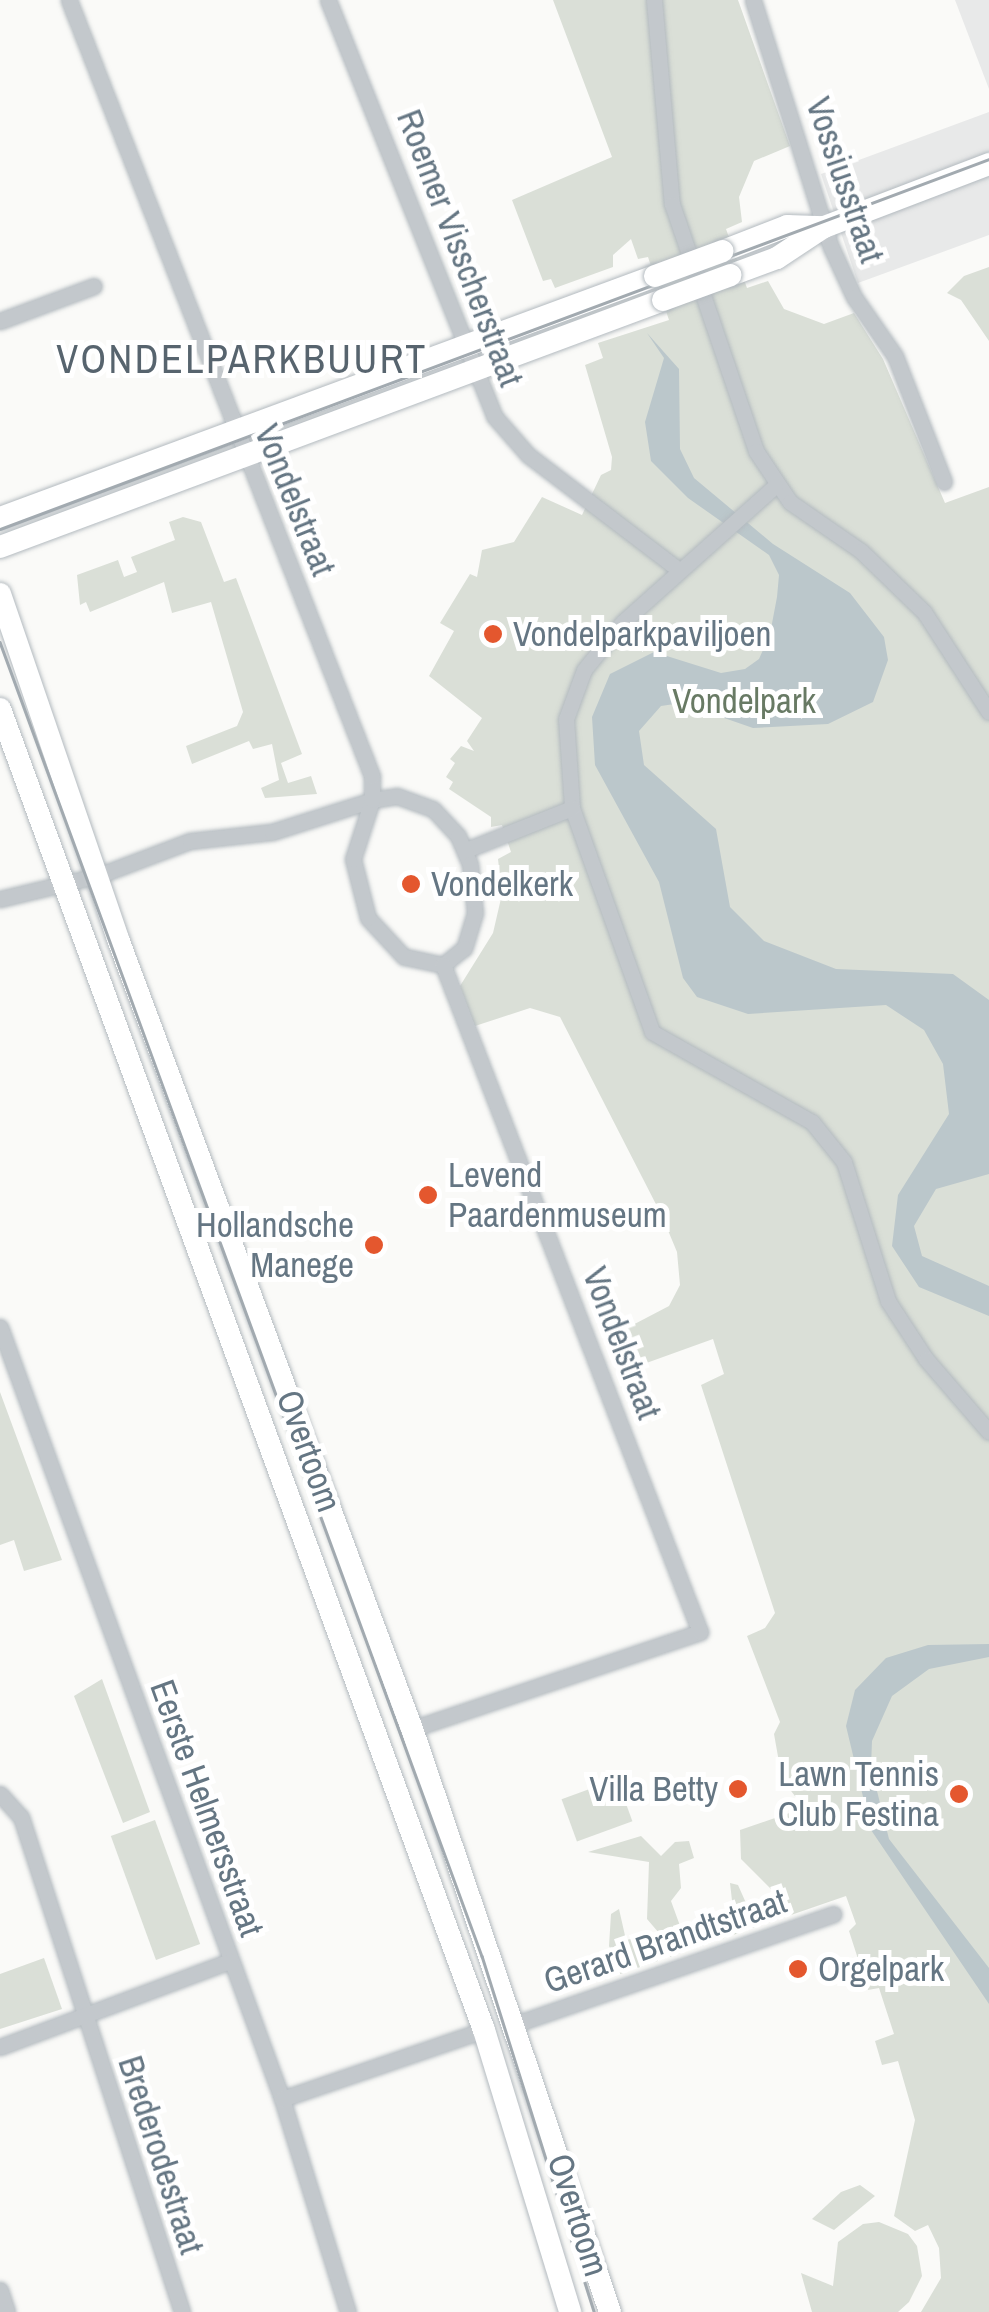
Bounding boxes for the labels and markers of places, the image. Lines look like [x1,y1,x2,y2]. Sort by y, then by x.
place label: Vondelparkpaviljoen [513,613,771,655]
marker: Vondelparkpaviljoen [482,623,504,645]
place label: Vondelkerk [431,863,573,905]
marker: Vondelkerk [400,873,422,895]
place label: Levend Paardenmuseum [448,1154,667,1236]
marker: Levend Paardenmuseum [417,1184,439,1206]
place label: Hollandsche Manege [196,1204,354,1286]
marker: Hollandsche Manege [363,1234,385,1256]
place label: Lawn Tennis Club Festina [778,1753,939,1835]
place label: Villa Betty [589,1768,718,1810]
marker: Villa Betty [727,1778,749,1800]
marker: Lawn Tennis Club Festina [948,1783,970,1805]
place label: Orgelpark [818,1948,944,1990]
marker: Orgelpark [787,1958,809,1980]

